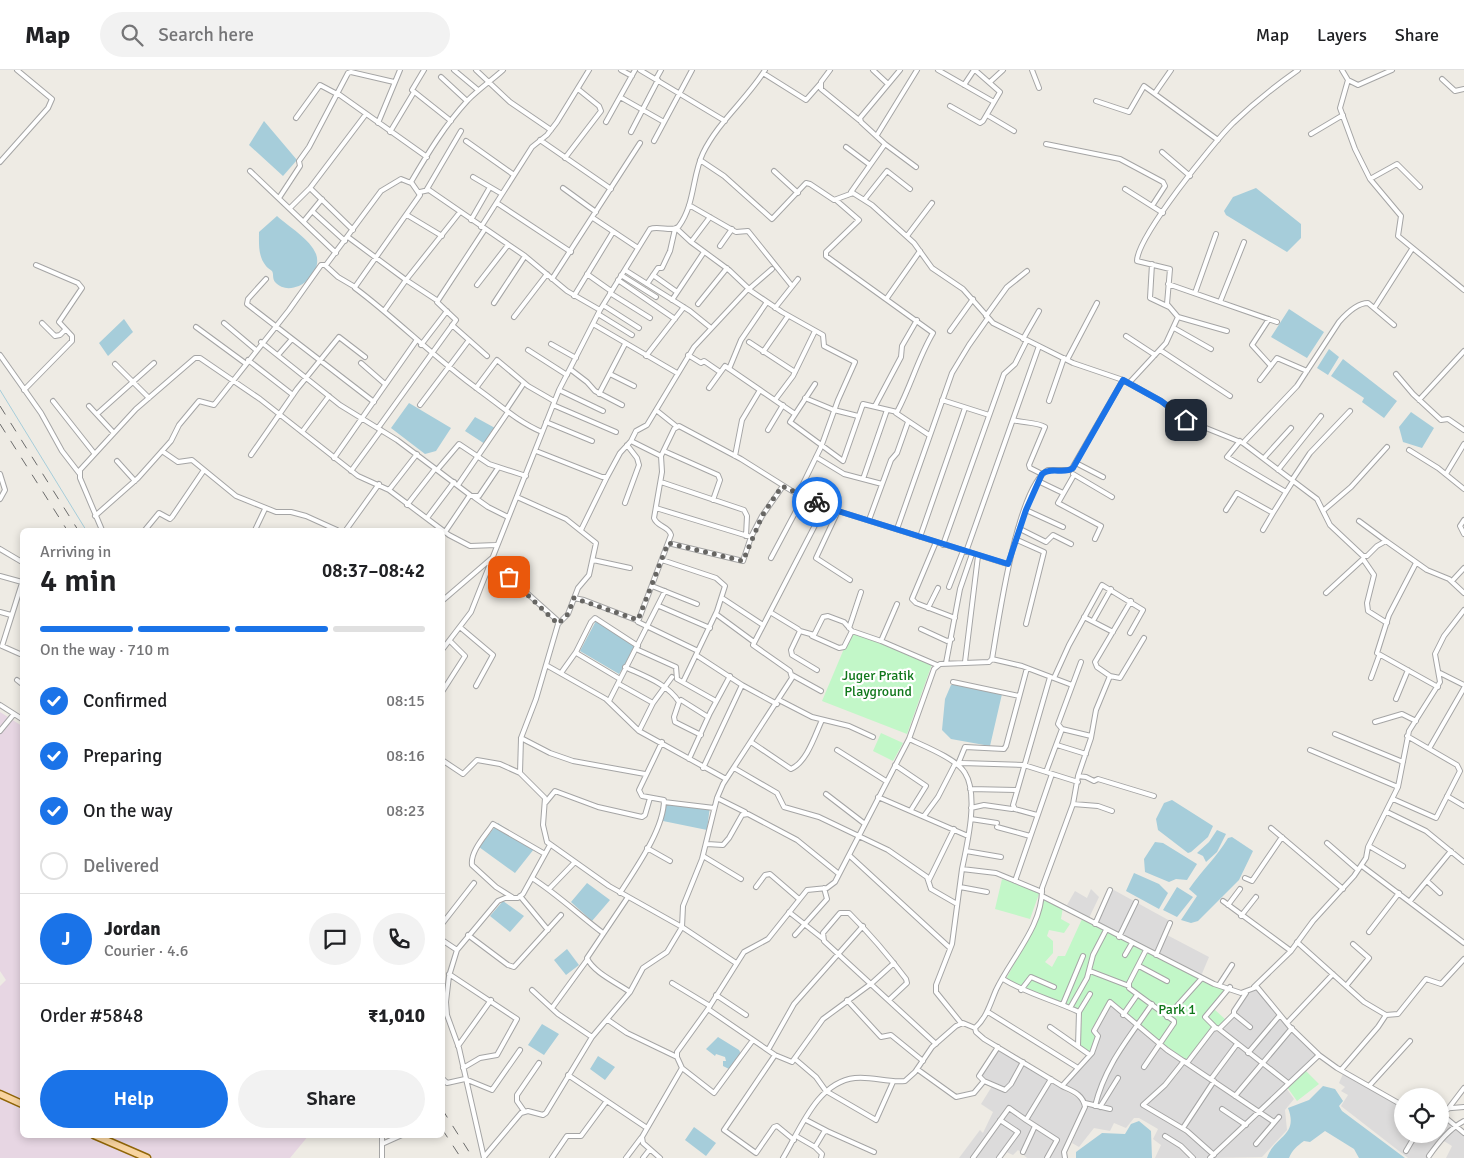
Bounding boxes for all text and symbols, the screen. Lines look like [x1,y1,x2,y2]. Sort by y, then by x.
search box [100,12,450,57]
text: Map [25,20,70,50]
icon: search [118,21,146,49]
text: Search here [158,23,254,47]
text: Map [1256,24,1289,46]
text: Layers [1317,24,1367,46]
text: Share [1395,24,1439,46]
pin [1165,399,1207,441]
icon: home [1172,406,1200,434]
courier [792,477,842,527]
icon: bike [803,488,831,516]
text: Arriving in [40,542,111,562]
pin [488,556,530,598]
text: 08:37–08:42 [322,559,425,583]
text: 4 min [40,561,117,600]
icon: bag [495,563,523,591]
text: On the way · 710 m [40,640,170,660]
park label: Juger Pratik Playground [842,667,914,700]
icon: check [40,687,68,715]
text: Confirmed [83,689,167,713]
text: 08:15 [386,691,425,711]
icon: check [40,742,68,770]
text: Preparing [83,744,162,768]
text: 08:16 [386,746,425,766]
icon: check [40,797,68,825]
text: On the way [83,799,173,823]
text: 08:23 [386,801,425,821]
text: Delivered [83,854,159,878]
button: chat [309,913,361,965]
button: phone [373,913,425,965]
text: Jordan [104,917,161,941]
text: J [62,927,70,951]
text: Courier · 4.6 [104,941,188,961]
park label: Park 1 [1158,1001,1196,1018]
text: Order #5848 [40,1004,143,1028]
text: ₹1,010 [368,1004,425,1028]
button: Help [40,1070,228,1128]
button: Share [238,1070,425,1128]
map controls [1394,1088,1449,1143]
button: locate [1394,1088,1449,1143]

